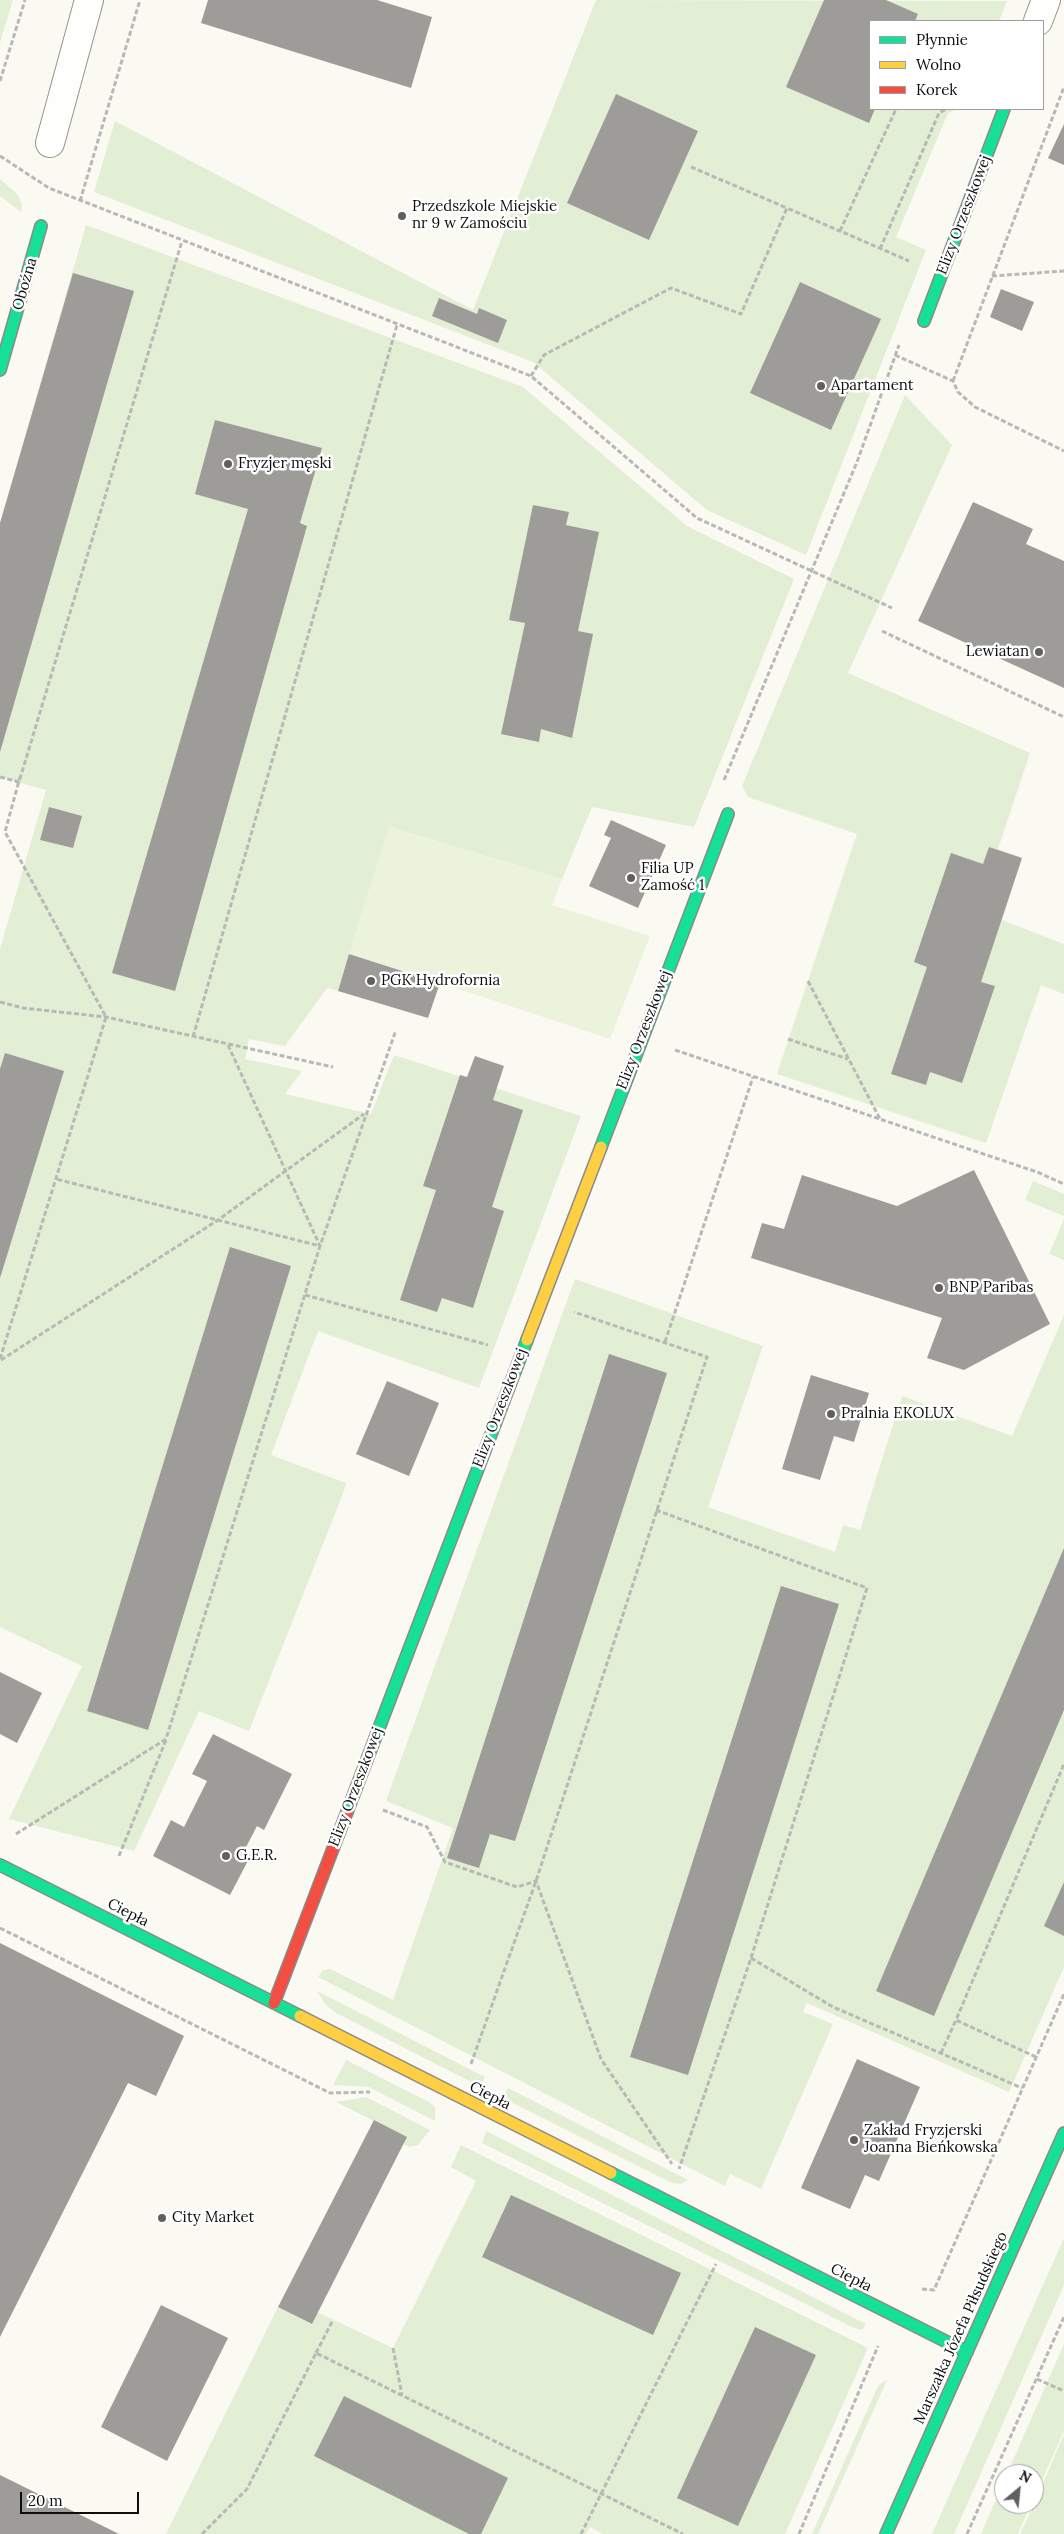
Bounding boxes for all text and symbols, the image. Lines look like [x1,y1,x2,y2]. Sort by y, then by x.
legend [869,20,1044,110]
text: Płynnie [916,30,968,49]
text: Wolno [916,55,961,74]
text: Korek [916,80,957,99]
street label: Elizy Orzeszkowej [933,153,995,277]
place label: Przedszkole Miejskie nr 9 w Zamościu [412,198,557,233]
marker: Przedszkole Miejskie nr 9 w Zamościu [396,210,408,222]
street label: Oboźna [9,256,41,312]
place label: Apartament [831,377,914,395]
marker: Apartament [815,380,827,392]
place label: Fryzjer męski [238,455,332,473]
marker: Fryzjer męski [222,458,234,470]
place label: Lewiatan [966,643,1029,661]
marker: Lewiatan [1033,646,1045,658]
place label: Filia UP Zamość 1 [641,860,704,895]
marker: Filia UP Zamość 1 [625,872,637,884]
street label: Elizy Orzeszkowej [613,968,675,1092]
place label: PGK Hydrofornia [381,972,500,990]
marker: PGK Hydrofornia [365,975,377,987]
place label: BNP Paribas [949,1279,1034,1297]
marker: BNP Paribas [933,1282,945,1294]
street label: Elizy Orzeszkowej [469,1346,531,1470]
place label: Pralnia EKOLUX [841,1405,954,1423]
marker: Pralnia EKOLUX [825,1408,837,1420]
street label: Elizy Orzeszkowej [325,1725,387,1849]
place label: G.E.R. [236,1847,277,1865]
marker: G.E.R. [220,1850,232,1862]
street label: Ciepła [104,1895,152,1931]
street label: Ciepła [466,2078,514,2114]
place label: Zakład Fryzjerski Joanna Bieńkowska [864,2122,998,2157]
marker: Zakład Fryzjerski Joanna Bieńkowska [848,2134,860,2146]
place label: City Market [172,2209,254,2227]
marker: City Market [156,2212,168,2224]
street label: Marszałka Józefa Piłsudskiego [910,2229,1012,2427]
street label: Ciepła [827,2260,875,2296]
north arrow [994,2464,1044,2514]
text: N [1017,2466,1035,2487]
scale bar [22,2482,141,2514]
text: 20 m [28,2491,63,2510]

